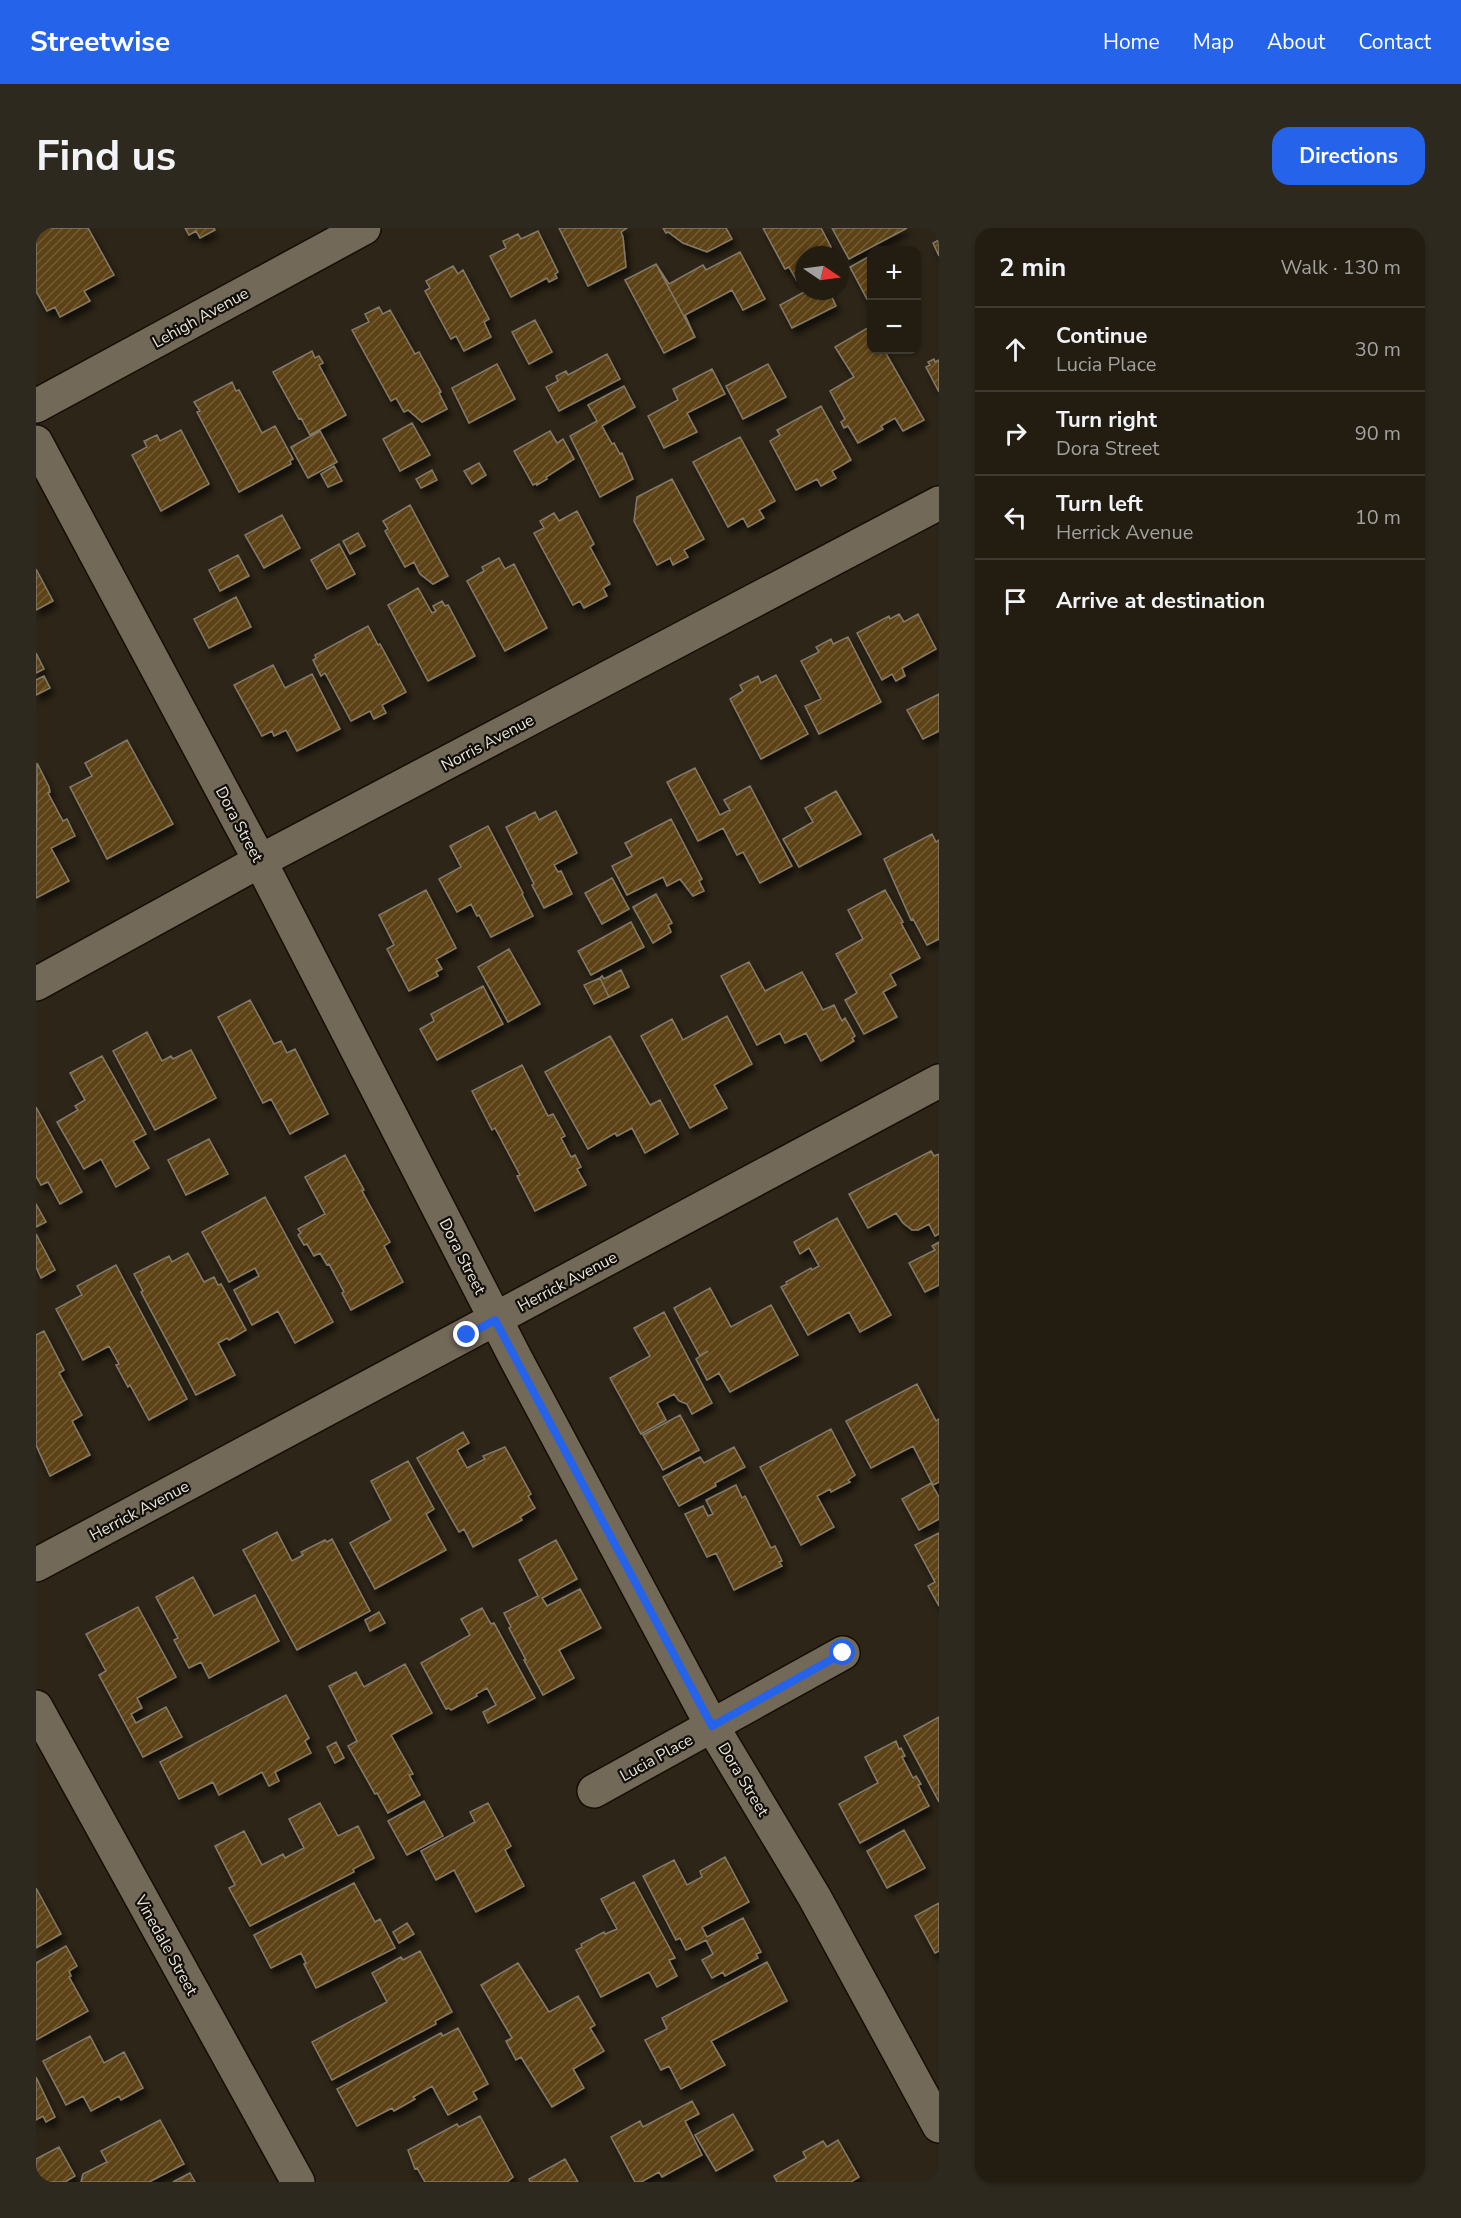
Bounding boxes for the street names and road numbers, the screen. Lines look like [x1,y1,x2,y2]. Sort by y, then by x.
street label: Lehigh Avenue [148,282,253,353]
street label: Norris Avenue [437,709,538,777]
street label: Dora Street [210,783,268,866]
street label: Dora Street [434,1215,491,1299]
street label: Herrick Avenue [514,1246,621,1317]
street label: Herrick Avenue [86,1475,193,1546]
street label: Lucia Place [616,1729,697,1787]
street label: Dora Street [712,1738,774,1821]
street label: Vinedale Street [129,1891,203,2000]

